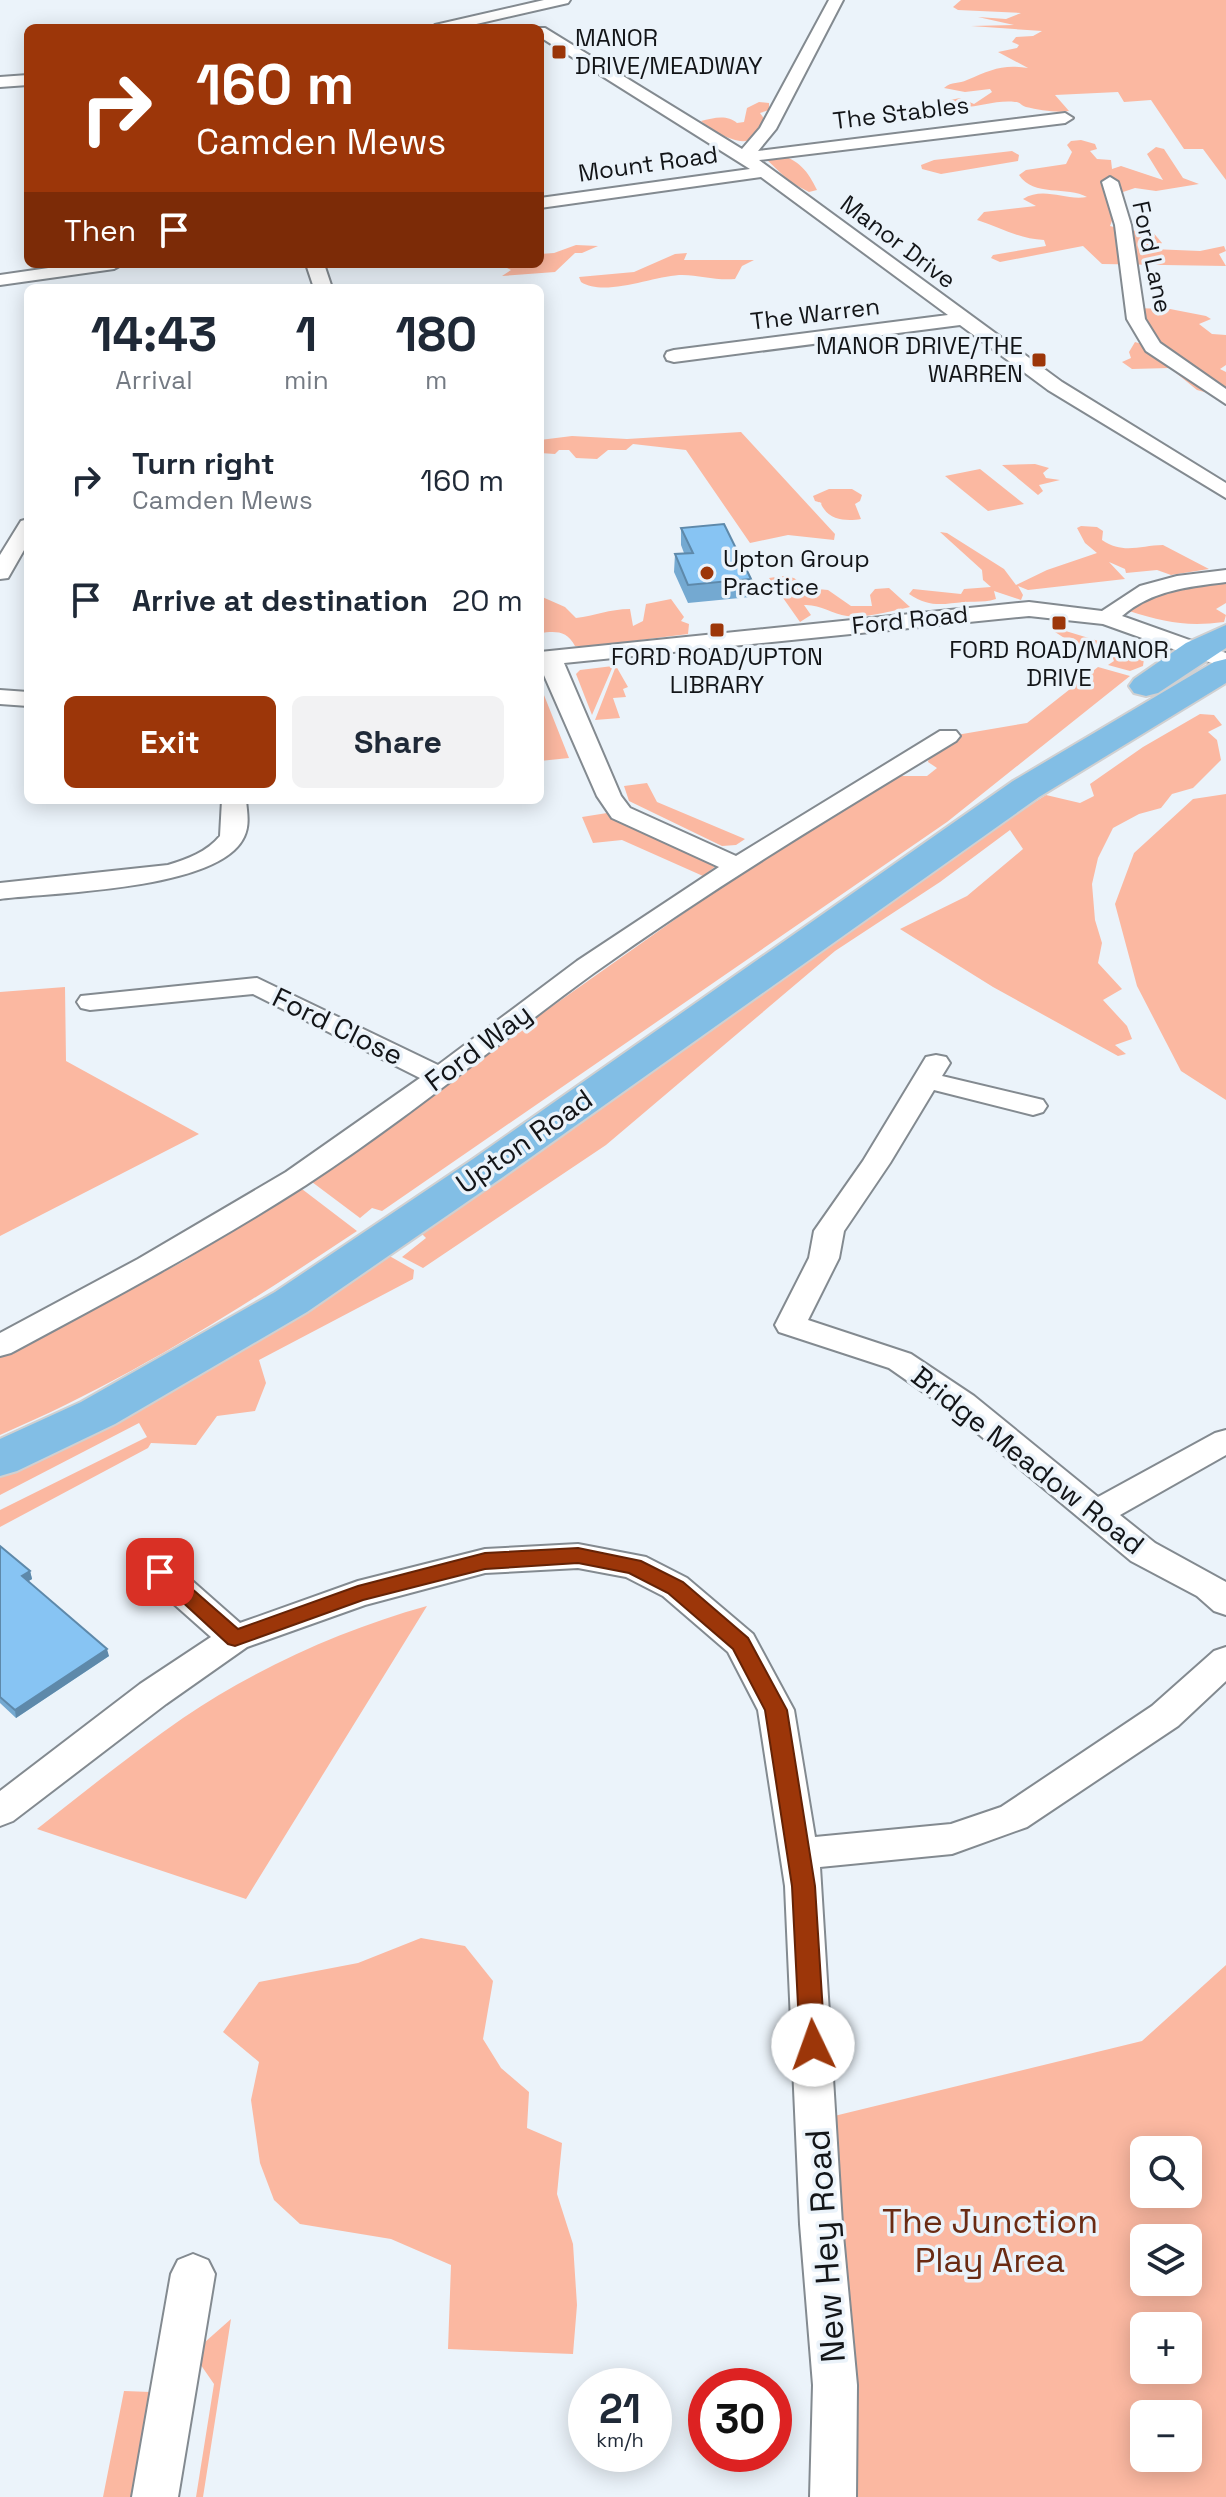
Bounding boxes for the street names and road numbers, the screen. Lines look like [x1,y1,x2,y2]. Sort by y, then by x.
street label: The Stables [831,89,971,136]
street label: Mount Road [576,138,720,189]
street label: Manor Drive [834,188,962,295]
street label: Ford Lane [1126,198,1179,316]
street label: The Warren [748,290,881,337]
street label: Ford Road [850,598,970,641]
street label: Ford Close [267,979,409,1073]
street label: Ford Way [417,995,539,1099]
street label: Upton Road [449,1081,599,1201]
street label: Bridge Meadow Road [904,1358,1152,1562]
street label: New Hey Road [796,2128,855,2364]

